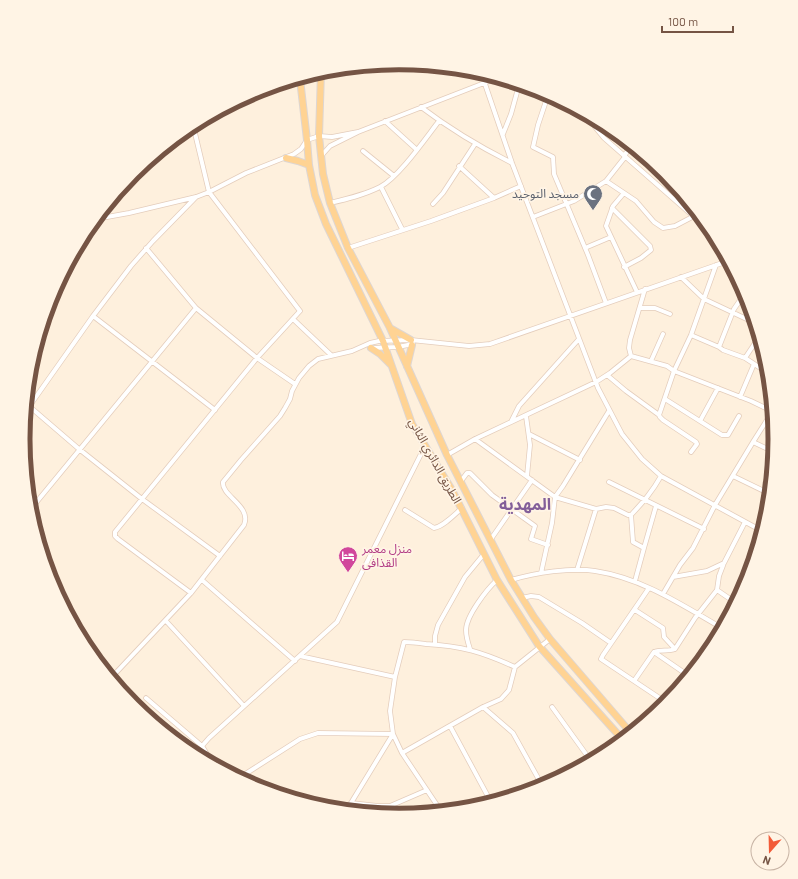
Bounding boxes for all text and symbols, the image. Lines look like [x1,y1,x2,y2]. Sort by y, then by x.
scale bar [662,8,733,34]
text: 100 m [668,14,698,28]
mosque icon: مسجد التوحيد [582,183,604,211]
place label: مسجد التوحيد [512,186,579,201]
street label: الطريق الدائري الثاني [403,415,465,508]
district label: المهدية [499,494,551,514]
place label: منزل معمر القذافى [361,541,412,570]
hotel icon: منزل معمر القذافى [337,545,359,573]
north arrow [750,831,790,871]
text: N [761,854,772,868]

